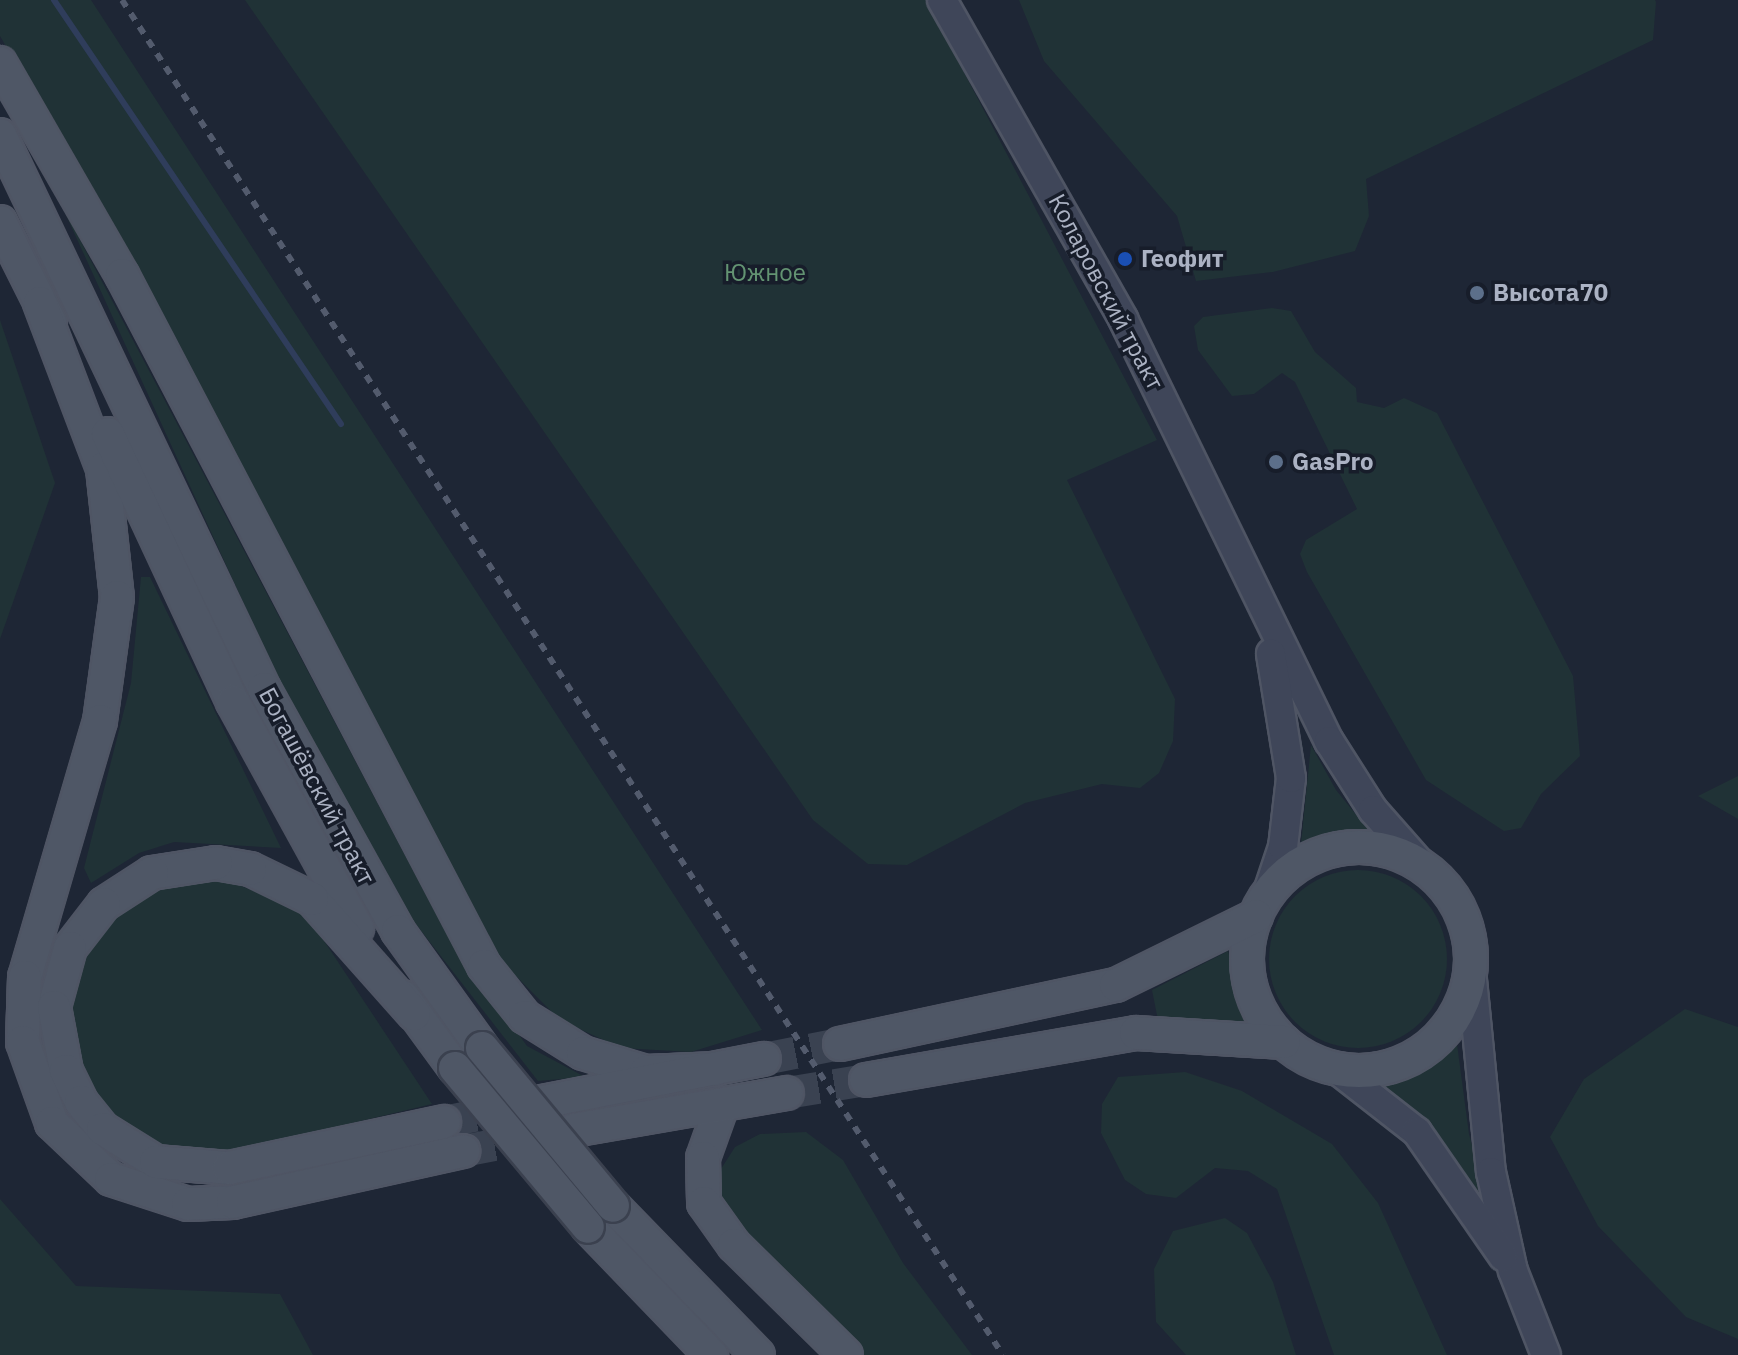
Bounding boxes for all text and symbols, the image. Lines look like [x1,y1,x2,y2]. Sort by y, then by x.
street label: Коларовский тракт [1042,189,1170,395]
place label: Геофит [1141,245,1224,273]
marker: Геофит [1116,250,1134,268]
park label: Южное [724,259,806,287]
place label: Высота70 [1493,279,1608,307]
marker: Высота70 [1468,284,1486,302]
place label: GasPro [1292,448,1374,476]
marker: GasPro [1267,453,1285,471]
street label: Богашёвский тракт [253,683,381,889]

